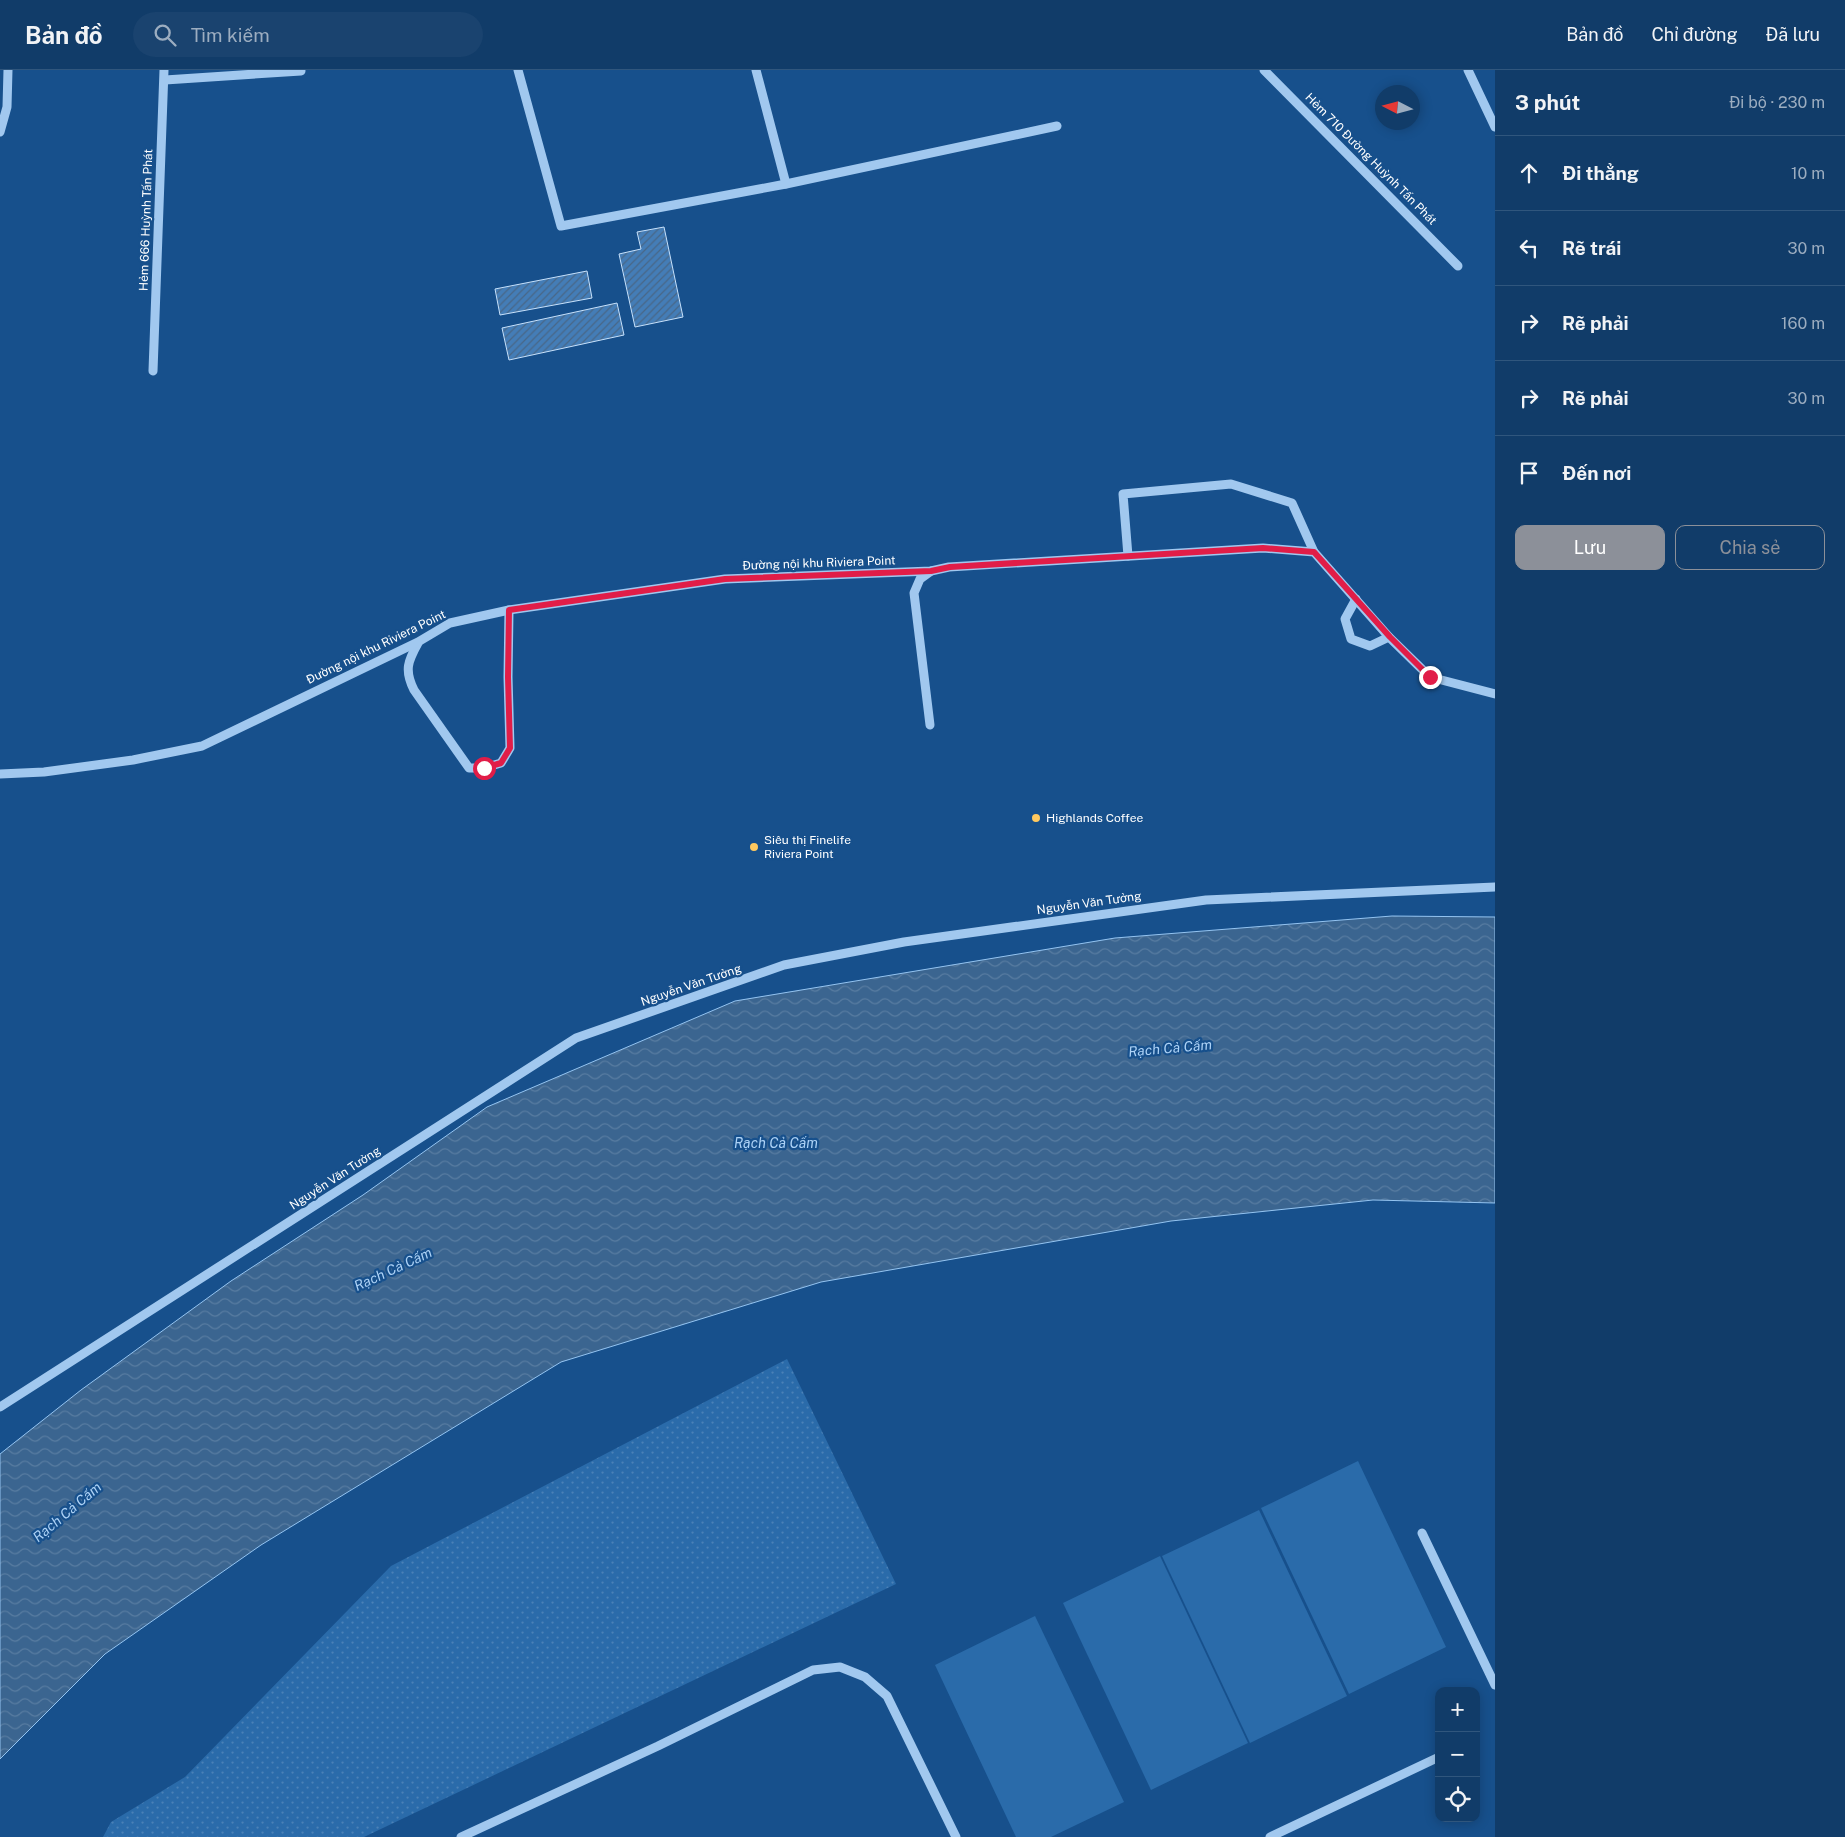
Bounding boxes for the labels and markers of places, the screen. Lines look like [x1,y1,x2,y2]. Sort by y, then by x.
place label: Highlands Coffee [1046,811,1143,825]
marker: Highlands Coffee [1030,812,1042,824]
place label: Siêu thị Finelife Riviera Point [764,833,851,861]
marker: Siêu thị Finelife Riviera Point [748,841,760,853]

